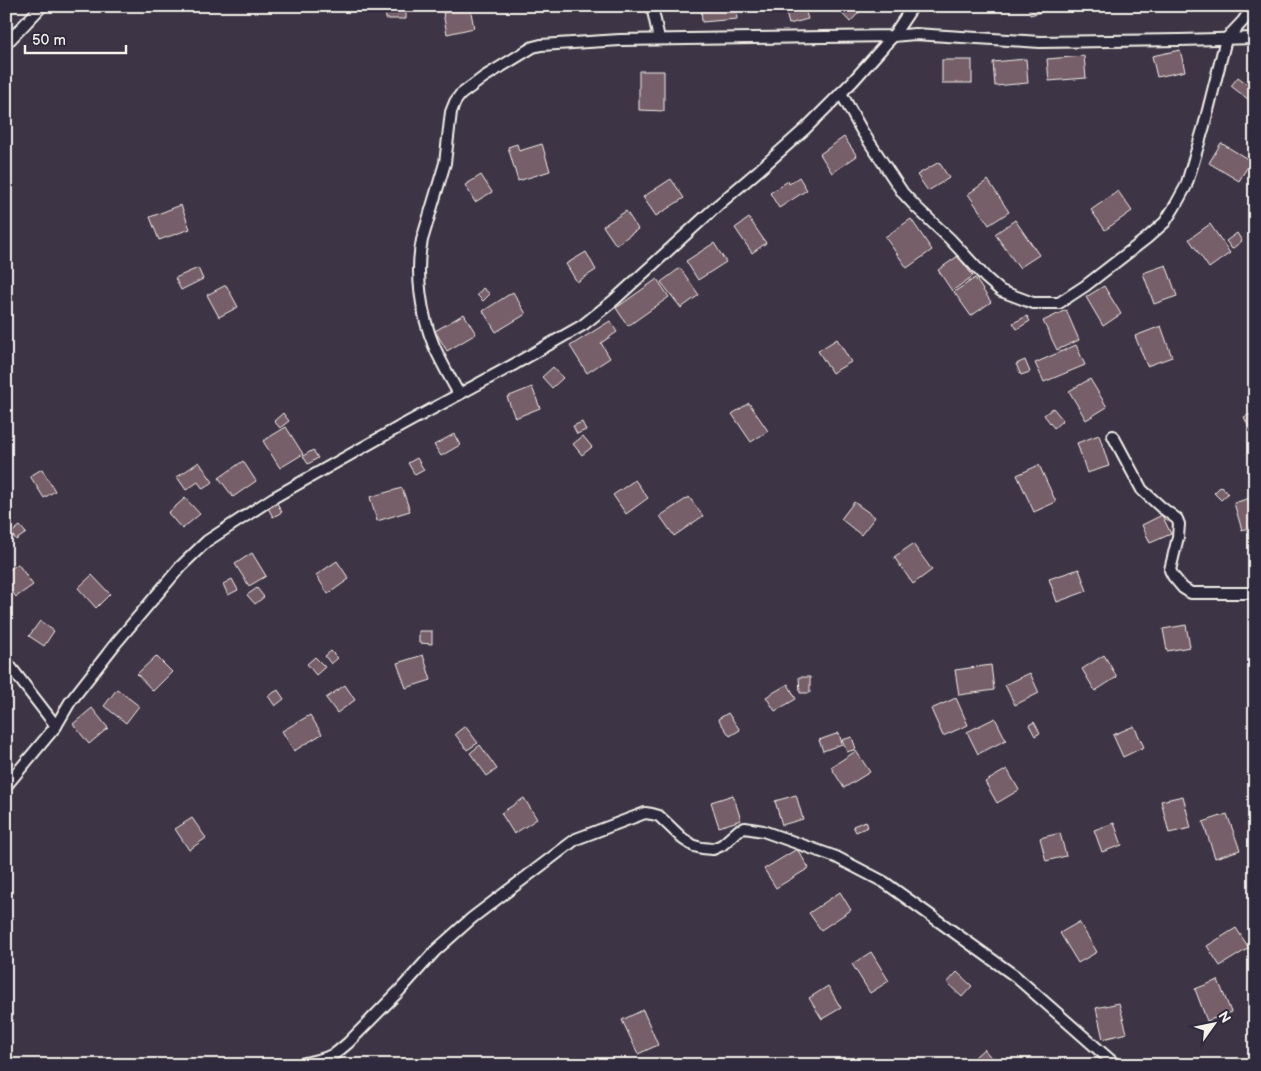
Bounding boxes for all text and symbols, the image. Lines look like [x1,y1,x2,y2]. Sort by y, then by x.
scale bar [25,22,126,54]
text: 50 m [32,31,66,50]
north arrow [1188,998,1238,1048]
text: N [1214,1008,1234,1026]

